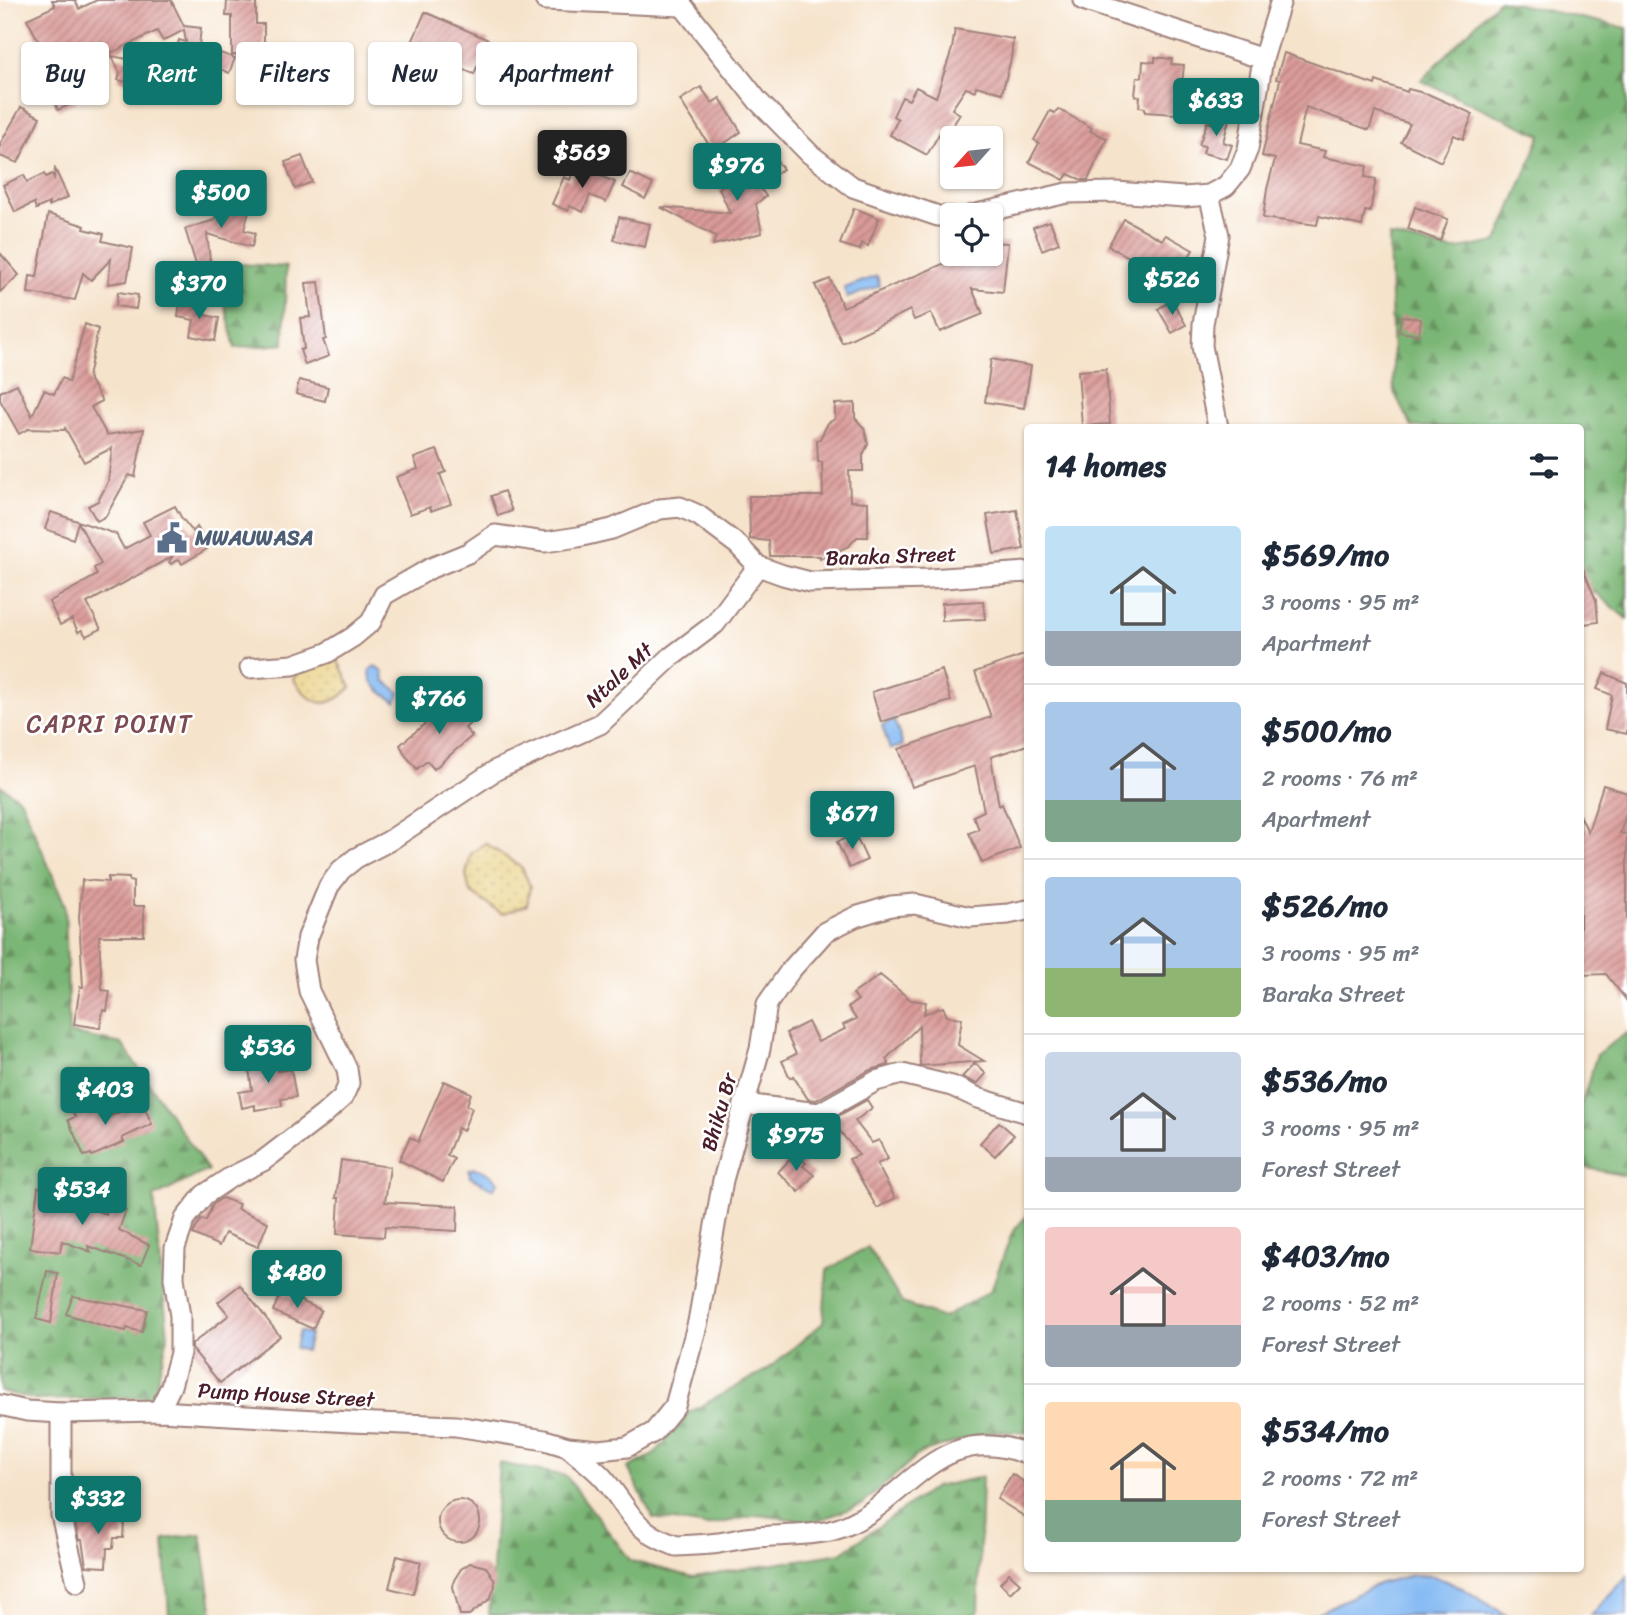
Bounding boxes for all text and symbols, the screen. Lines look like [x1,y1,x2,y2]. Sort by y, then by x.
chip: Buy [21,42,109,105]
chip: Rent [123,42,222,105]
chip: Filters [236,42,354,105]
chip: New [368,42,462,105]
chip: Apartment [476,42,637,105]
pin: $633 [1175,78,1257,138]
text: $633 [1189,80,1243,121]
north arrow [940,126,1003,189]
map controls [940,126,1003,266]
pin: $569 [541,130,623,190]
text: $569 [554,132,610,173]
pin: $976 [696,144,778,203]
text: $976 [709,145,765,186]
pin: $500 [180,170,262,230]
text: $500 [192,172,250,213]
button: locate [940,203,1003,266]
pin: $526 [1131,258,1213,317]
text: $526 [1144,259,1200,300]
pin: $370 [158,262,240,321]
text: $370 [171,263,227,304]
text: 14 homes [1045,439,1166,493]
icon: filters [1525,447,1563,485]
place label: MWAUWASA [194,519,314,557]
public building icon: MWAUWASA [155,521,189,555]
text: $569/mo [1262,528,1389,582]
street label: Baraka Street [825,535,957,577]
icon: home [1101,554,1185,638]
text: 3 rooms · 95 m² [1262,582,1419,623]
text: Apartment [1262,623,1371,664]
street label: Ntale Mt [576,632,663,717]
pin: $766 [398,676,480,736]
text: $766 [412,678,466,719]
district label: CAPRI POINT [26,703,194,745]
text: $500/mo [1262,704,1392,758]
icon: home [1101,730,1185,814]
text: 2 rooms · 76 m² [1262,758,1418,799]
pin: $671 [811,792,893,851]
text: $671 [826,793,878,834]
text: Apartment [1262,799,1371,840]
text: $526/mo [1262,879,1388,933]
icon: home [1101,905,1185,989]
text: 3 rooms · 95 m² [1262,933,1419,974]
text: Baraka Street [1262,974,1406,1015]
pin: $536 [227,1026,309,1085]
text: $536 [240,1027,296,1068]
text: $536/mo [1262,1054,1387,1108]
street label: Bhiku Br [690,1067,749,1156]
pin: $403 [64,1068,146,1127]
text: $403 [76,1069,134,1110]
icon: home [1101,1080,1185,1164]
text: 3 rooms · 95 m² [1262,1108,1419,1149]
pin: $975 [755,1114,837,1173]
text: $975 [768,1115,824,1156]
text: Forest Street [1262,1149,1400,1190]
pin: $534 [41,1168,123,1227]
text: $534 [54,1169,110,1210]
text: $403/mo [1262,1229,1390,1283]
pin: $480 [256,1250,338,1310]
text: $480 [268,1252,326,1293]
icon: home [1101,1255,1185,1339]
text: 2 rooms · 52 m² [1262,1283,1419,1324]
text: Forest Street [1262,1324,1400,1365]
street label: Pump House Street [197,1371,377,1419]
text: $534/mo [1262,1404,1389,1458]
icon: home [1101,1430,1185,1514]
text: 2 rooms · 72 m² [1262,1458,1418,1499]
pin: $332 [57,1476,139,1536]
text: $332 [71,1478,125,1519]
text: Forest Street [1262,1499,1400,1540]

